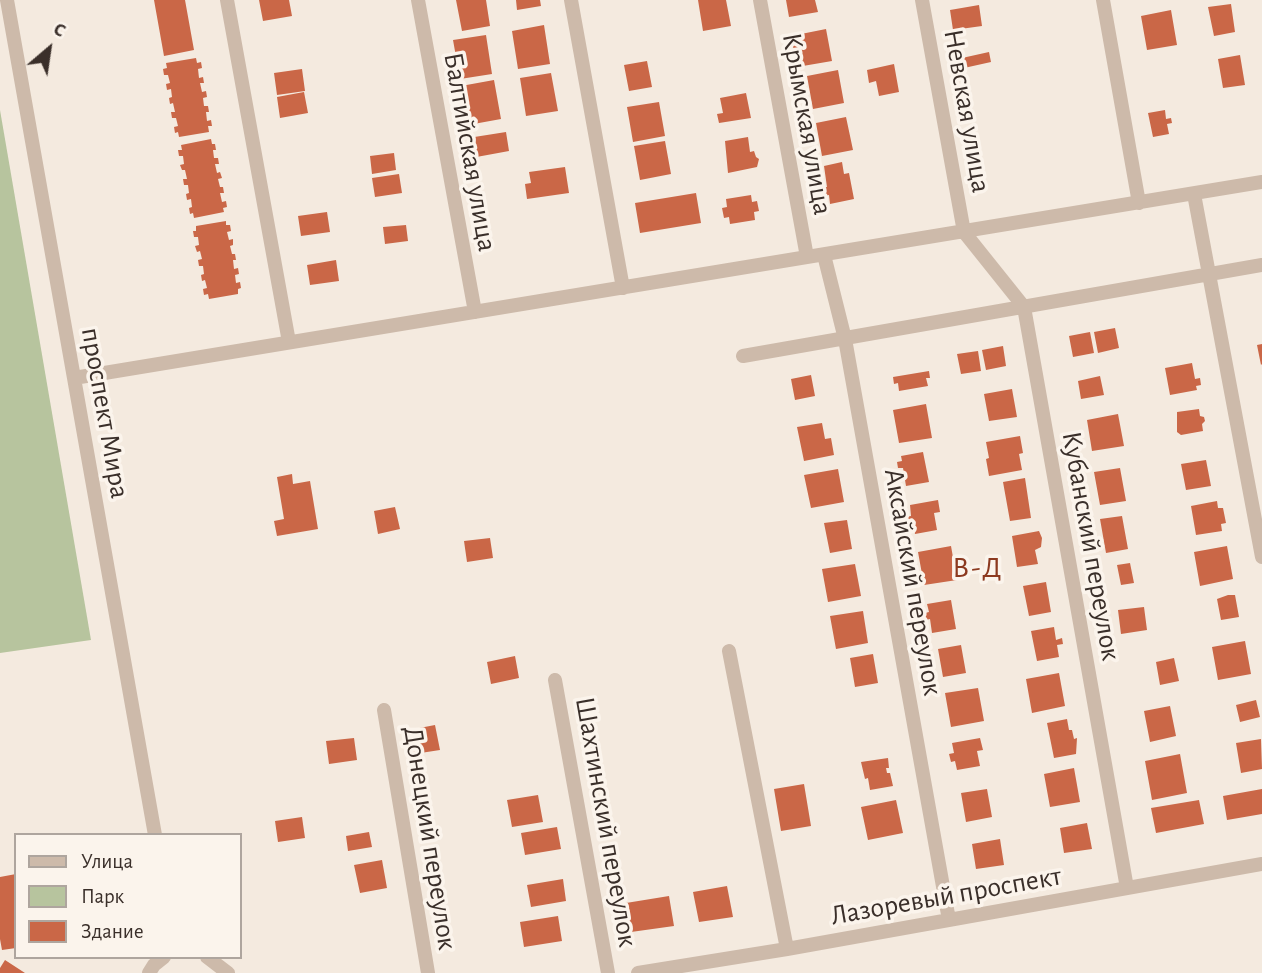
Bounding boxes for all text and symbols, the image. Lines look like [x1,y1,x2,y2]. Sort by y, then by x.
north arrow [14,14,84,84]
text: С [50,19,69,41]
street label: Невская улица [936,27,998,195]
street label: Крымская улица [774,30,840,218]
street label: Балтийская улица [436,50,504,254]
street label: проспект Мира [73,325,137,501]
street label: Кубанский переулок [1054,429,1128,663]
street label: Аксайский переулок [876,466,950,698]
district label: В-Д [953,550,1003,586]
street label: Шахтинский переулок [567,694,645,950]
street label: Донецкий переулок [396,724,464,952]
legend [14,833,242,959]
text: Улица [81,851,133,872]
street label: Лазоревый проспект [828,859,1064,933]
text: Парк [81,886,124,907]
text: Здание [81,921,144,942]

